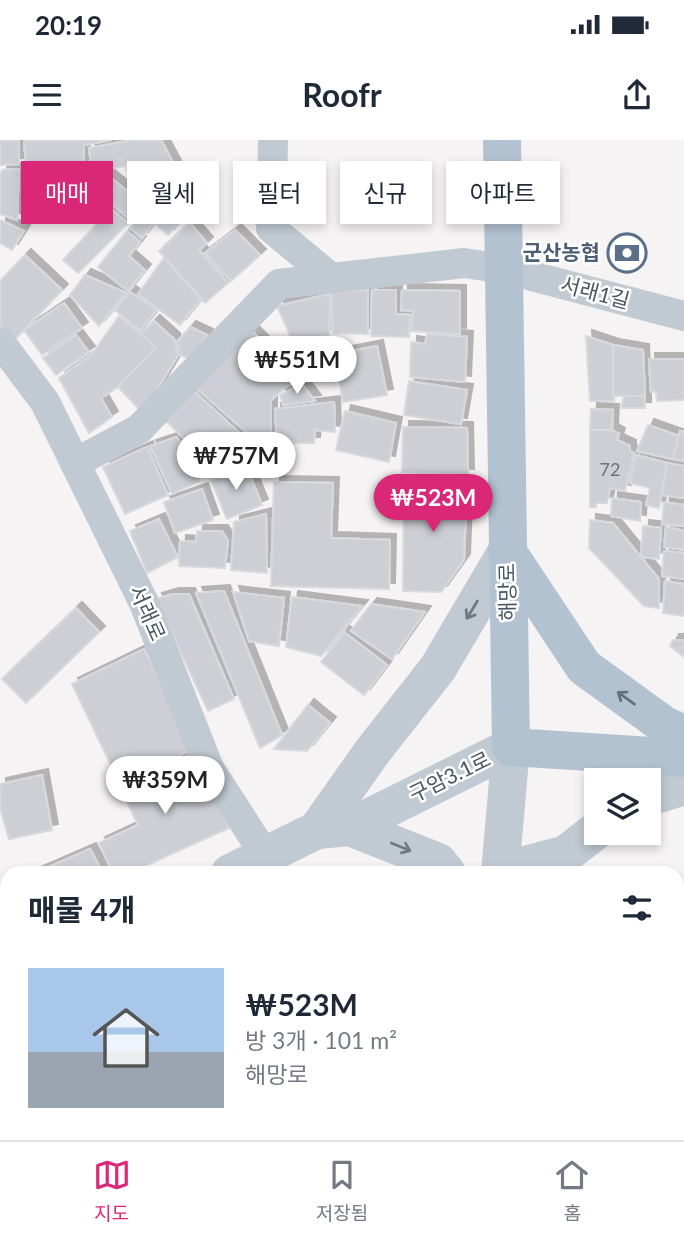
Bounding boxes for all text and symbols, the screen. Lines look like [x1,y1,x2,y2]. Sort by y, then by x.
text: 20:19 [35,9,102,41]
text: Roofr [302,75,382,114]
icon: menu [28,76,66,114]
icon: share [618,76,656,114]
chip: 매매 [21,161,113,224]
chip: 월세 [127,161,219,224]
chip: 필터 [233,161,326,224]
chip: 신규 [340,161,432,224]
chip: 아파트 [446,161,560,224]
bank icon: 군산농협 [606,232,648,274]
place label: 군산농협 [523,239,600,264]
street label: 서래1길 [558,270,632,313]
pin: ₩551M [248,336,346,396]
text: ₩551M [254,345,340,373]
pin: ₩757M [187,432,285,492]
text: ₩757M [193,441,279,469]
house number: 72 [600,458,620,480]
pin: ₩523M [384,474,482,534]
text: ₩523M [390,483,476,511]
street label: 해망로 [493,563,520,621]
street label: 서래로 [125,581,172,644]
one-way arrow [465,600,479,620]
one-way arrow [617,691,636,705]
street label: 구암3.1로 [405,745,494,806]
pin: ₩359M [116,756,214,816]
text: ₩359M [122,765,208,793]
map controls [584,768,661,845]
button: layers [584,768,661,845]
one-way arrow [389,841,411,854]
icon: filters [618,889,656,927]
text: 매물 4개 [28,891,136,927]
text: ₩523M [245,986,358,1022]
icon: home [84,996,168,1080]
text: 방 3개 · 101 m² [245,1026,397,1054]
text: 해망로 [245,1060,308,1088]
tab: 지도 [93,1156,131,1225]
tab: 저장됨 [316,1156,368,1225]
tab: 홈 [553,1156,591,1225]

